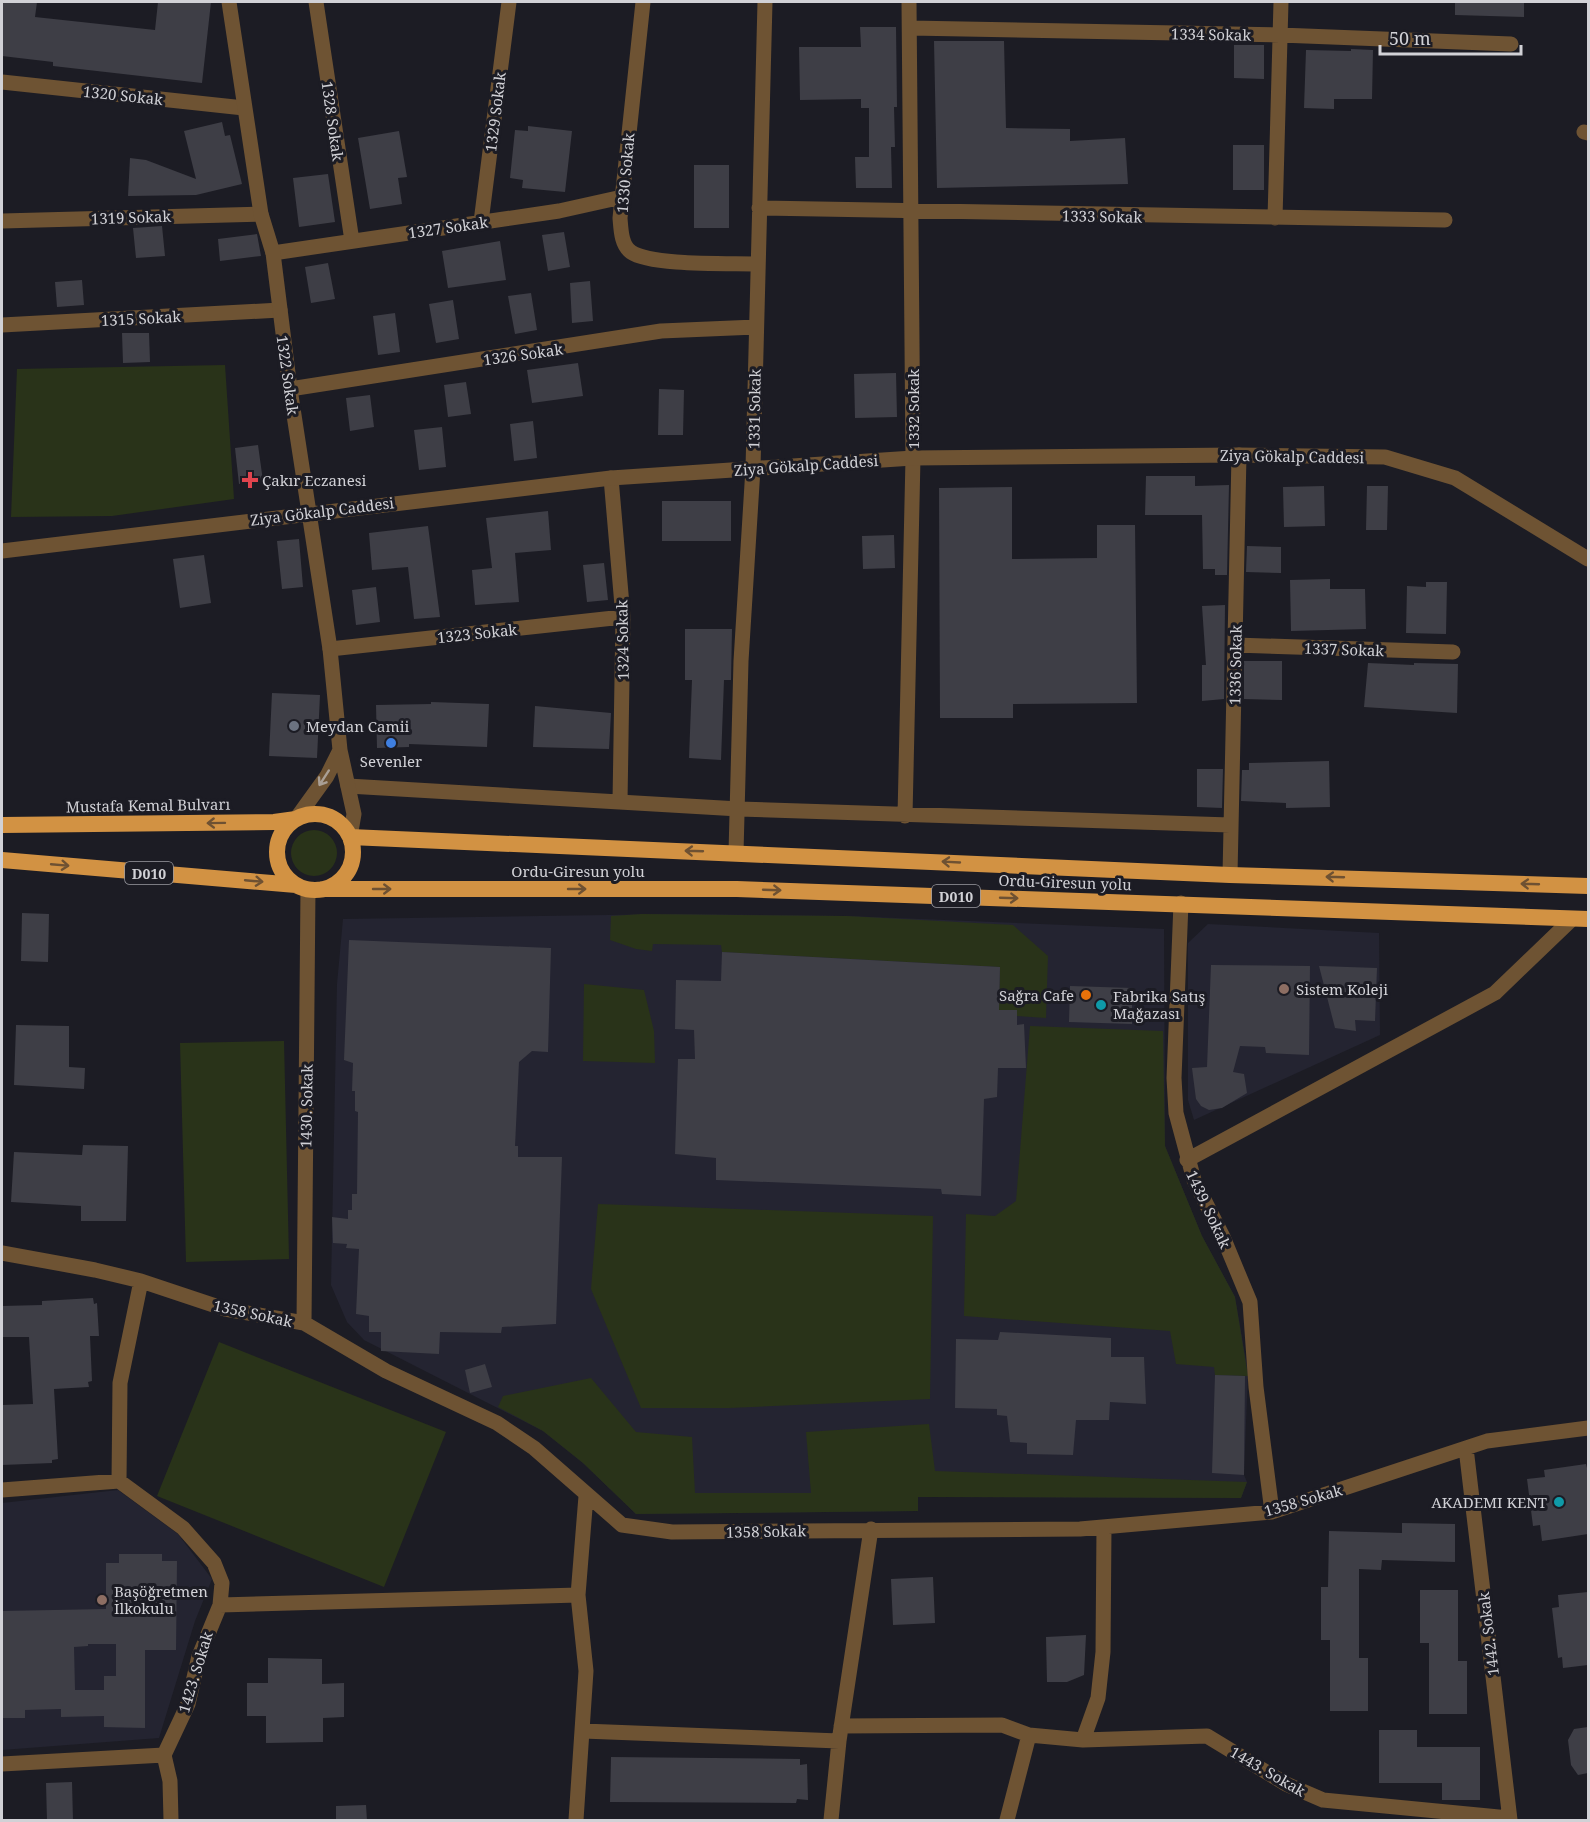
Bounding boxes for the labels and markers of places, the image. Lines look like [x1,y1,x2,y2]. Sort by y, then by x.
place label: Çakır Eczanesi [262,470,366,490]
marker: Çakır Eczanesi [243,473,257,487]
place label: Meydan Camii [306,716,409,736]
marker: Meydan Camii [287,719,301,733]
marker: Sevenler [384,736,398,750]
place label: Sevenler [360,751,422,771]
place label: Sistem Koleji [1296,979,1388,999]
marker: Sistem Koleji [1277,982,1291,996]
place label: Sağra Cafe [999,985,1074,1005]
place label: Fabrika Satış Mağazası [1113,986,1206,1023]
marker: Sağra Cafe [1079,988,1093,1002]
marker: Fabrika Satış Mağazası [1094,998,1108,1012]
place label: AKADEMI KENT [1431,1492,1547,1512]
marker: AKADEMI KENT [1552,1495,1566,1509]
place label: Başöğretmen İlkokulu [114,1581,208,1618]
marker: Başöğretmen İlkokulu [95,1593,109,1607]

